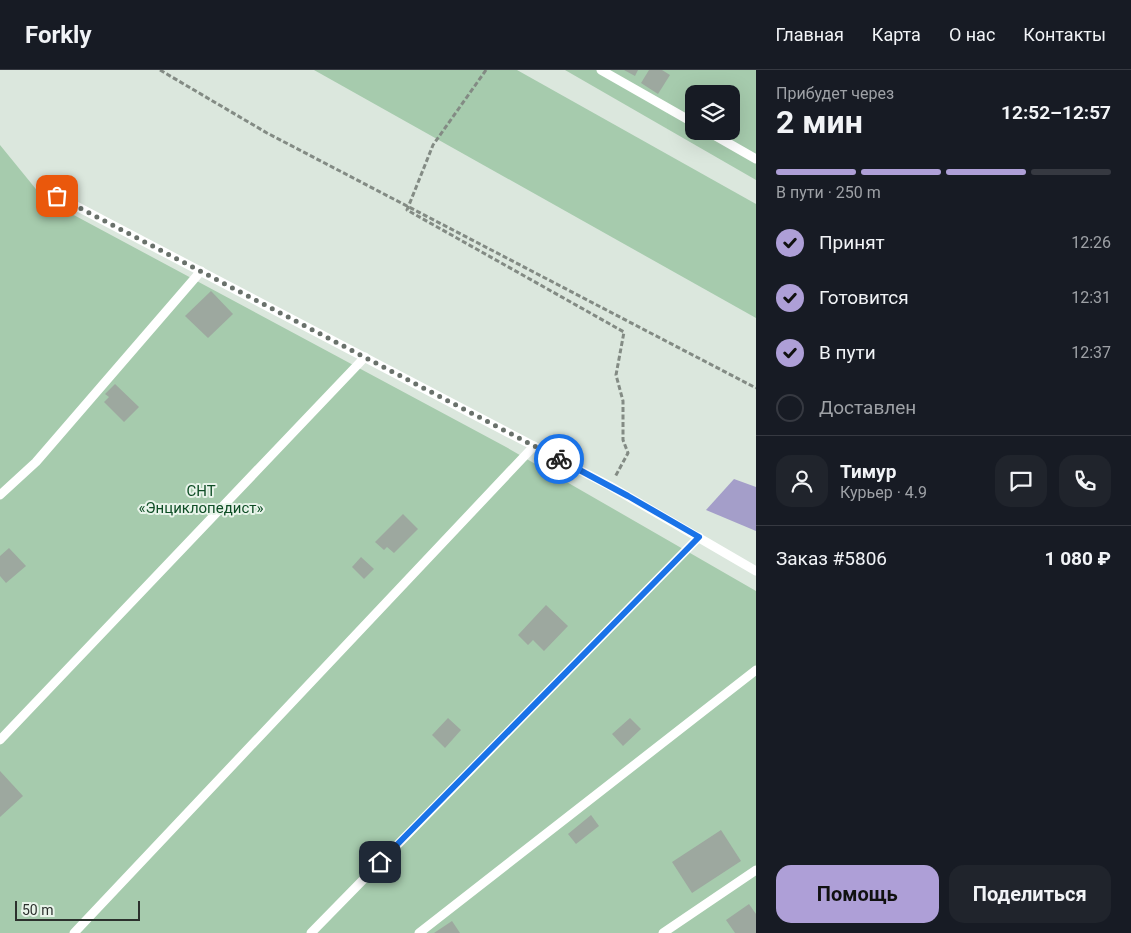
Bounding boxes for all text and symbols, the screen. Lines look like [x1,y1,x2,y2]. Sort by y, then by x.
text: Forkly [25,21,92,49]
text: Главная [775,24,844,45]
text: Карта [872,24,921,45]
text: О нас [949,24,995,45]
text: Контакты [1023,24,1106,45]
text: Прибудет через [776,84,894,103]
map controls [685,85,740,140]
button: layers [685,85,740,140]
text: 12:52–12:57 [1001,101,1111,124]
text: 2 мин [776,103,863,141]
pin [36,175,78,217]
icon: bag [43,182,71,210]
text: В пути · 250 m [776,183,881,202]
icon: check [776,229,804,257]
text: Принят [819,231,885,254]
text: 12:26 [1071,233,1111,252]
icon: check [776,284,804,312]
text: Готовится [819,286,909,309]
text: 12:31 [1071,288,1111,307]
icon: check [776,339,804,367]
text: В пути [819,341,876,364]
text: 12:37 [1071,343,1111,362]
text: Доставлен [819,396,916,419]
courier [534,434,584,484]
icon: bike [545,445,573,473]
button: person [776,455,828,507]
button: chat [995,455,1047,507]
button: phone [1059,455,1111,507]
text: Тимур [840,460,896,483]
park label: СНТ «Энциклопедист» [138,482,264,517]
text: Курьер · 4.9 [840,483,927,502]
text: Заказ #5806 [776,547,887,570]
text: 1 080 ₽ [1045,547,1111,570]
pin [359,841,401,883]
icon: home [366,848,394,876]
button: Помощь [776,865,939,923]
button: Поделиться [949,865,1111,923]
scale bar [15,898,140,921]
text: 50 m [22,902,54,918]

